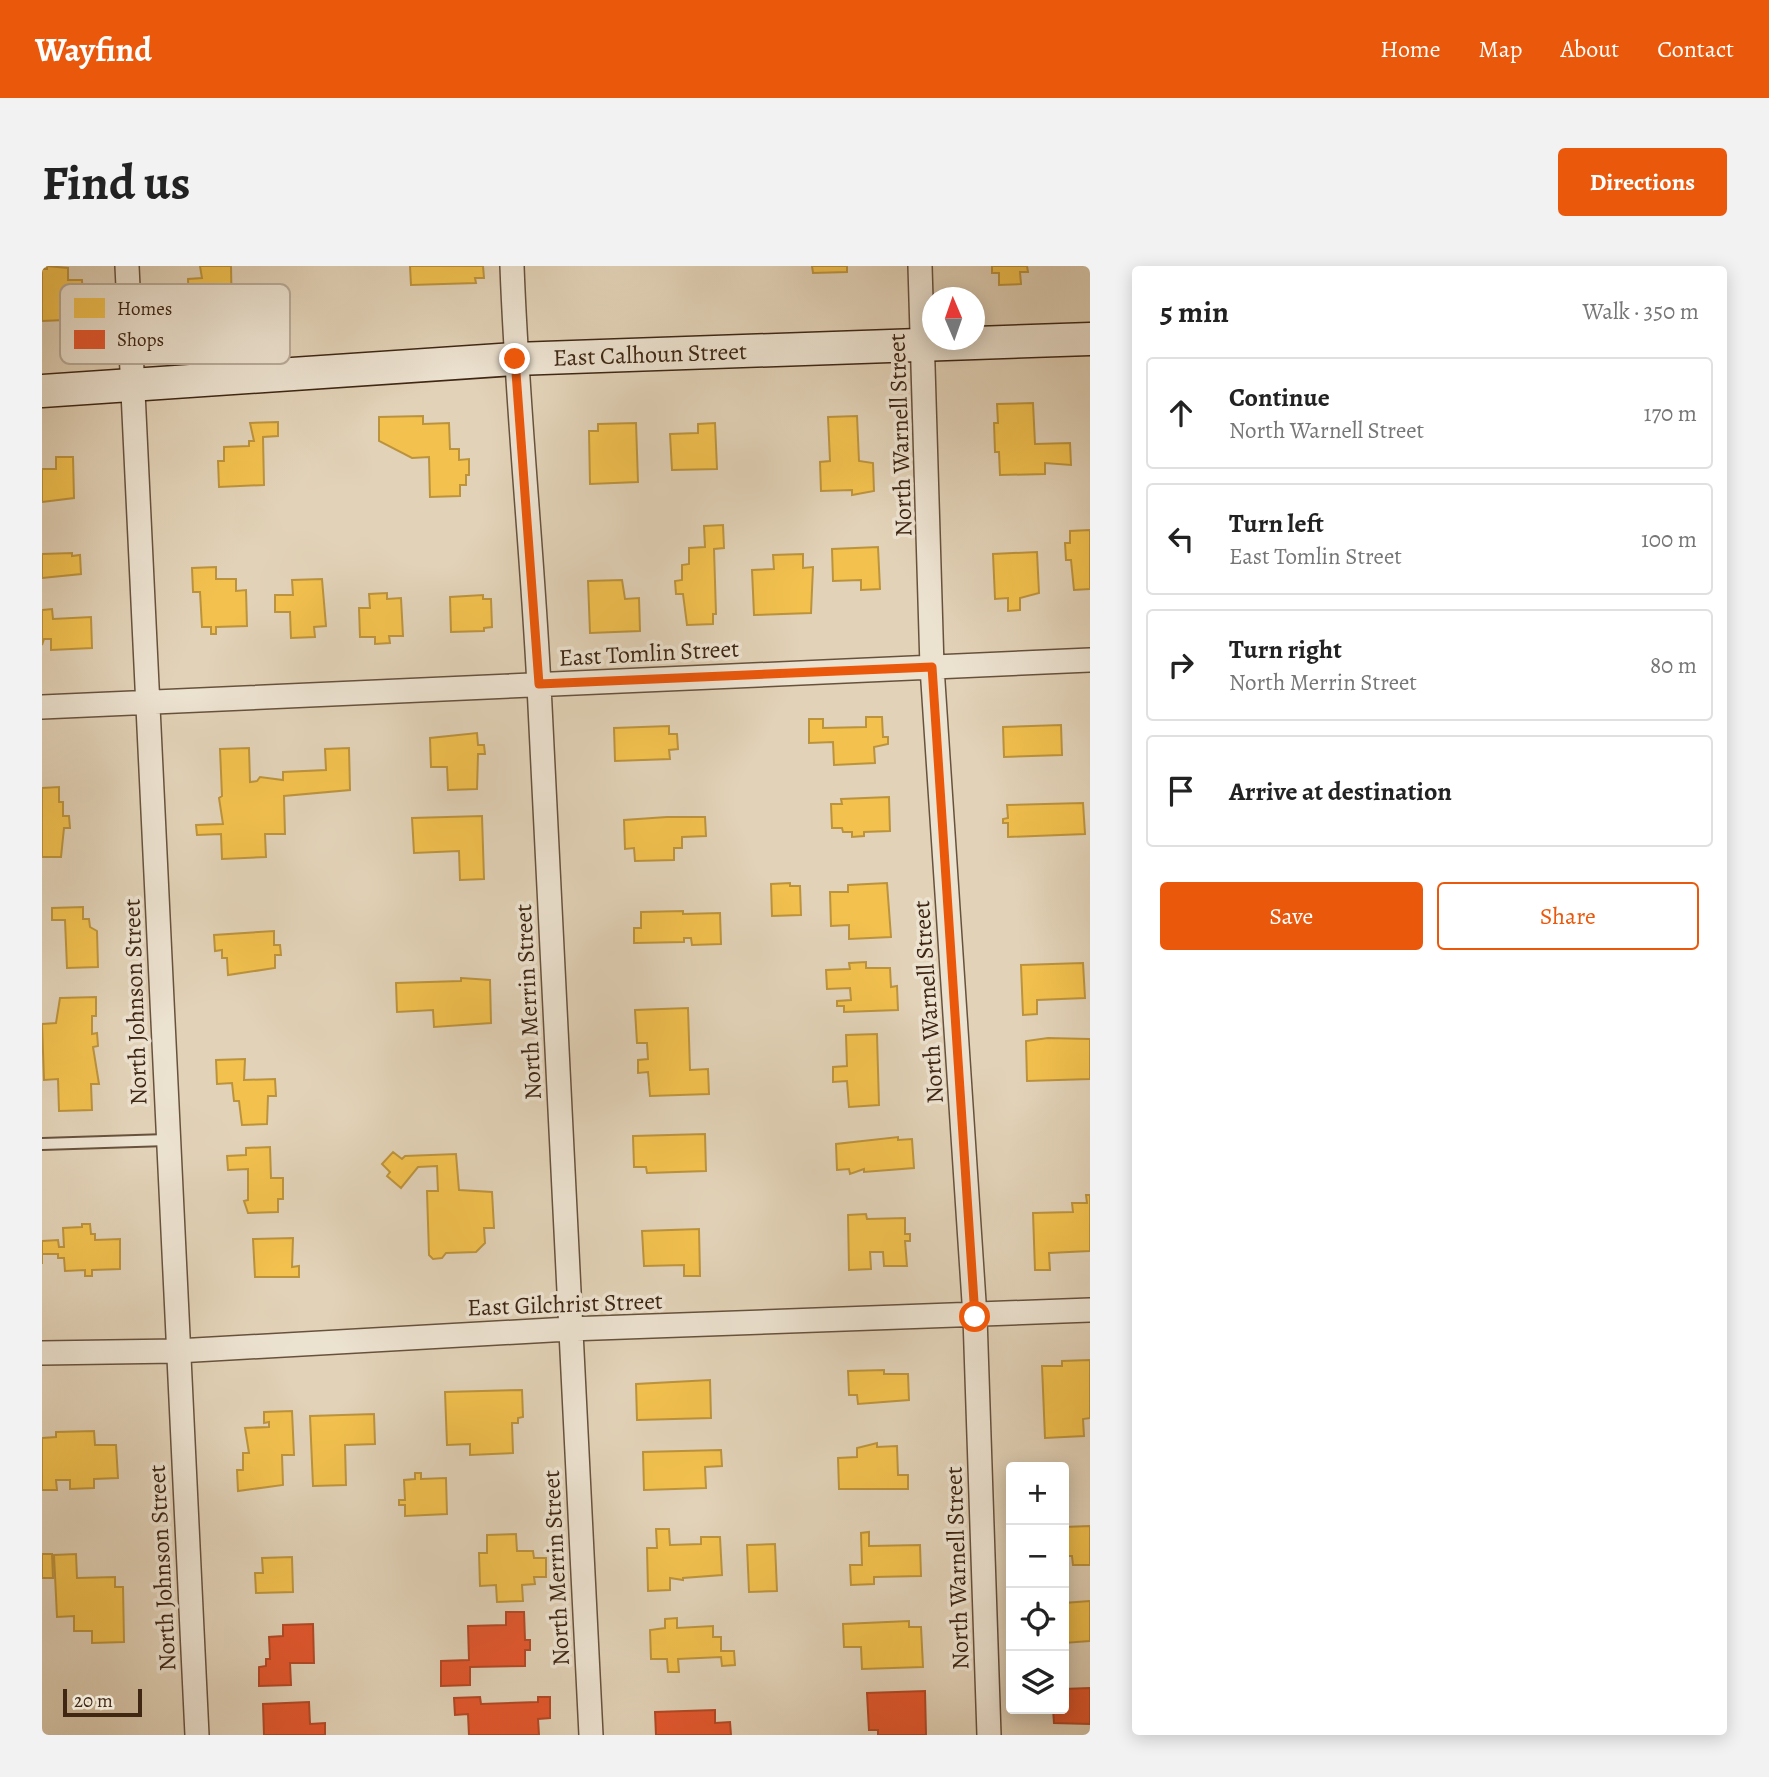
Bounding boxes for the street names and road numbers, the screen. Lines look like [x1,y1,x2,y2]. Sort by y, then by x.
street label: North Warnell Street [880,333,920,537]
street label: East Calhoun Street [552,335,747,374]
street label: East Tomlin Street [558,632,740,674]
street label: North Johnson Street [115,898,155,1106]
street label: North Warnell Street [905,899,951,1105]
street label: North Merrin Street [507,903,549,1101]
street label: East Gilchrist Street [467,1285,663,1323]
street label: North Johnson Street [141,1464,183,1672]
street label: North Warnell Street [937,1466,977,1670]
street label: North Merrin Street [535,1469,577,1667]

